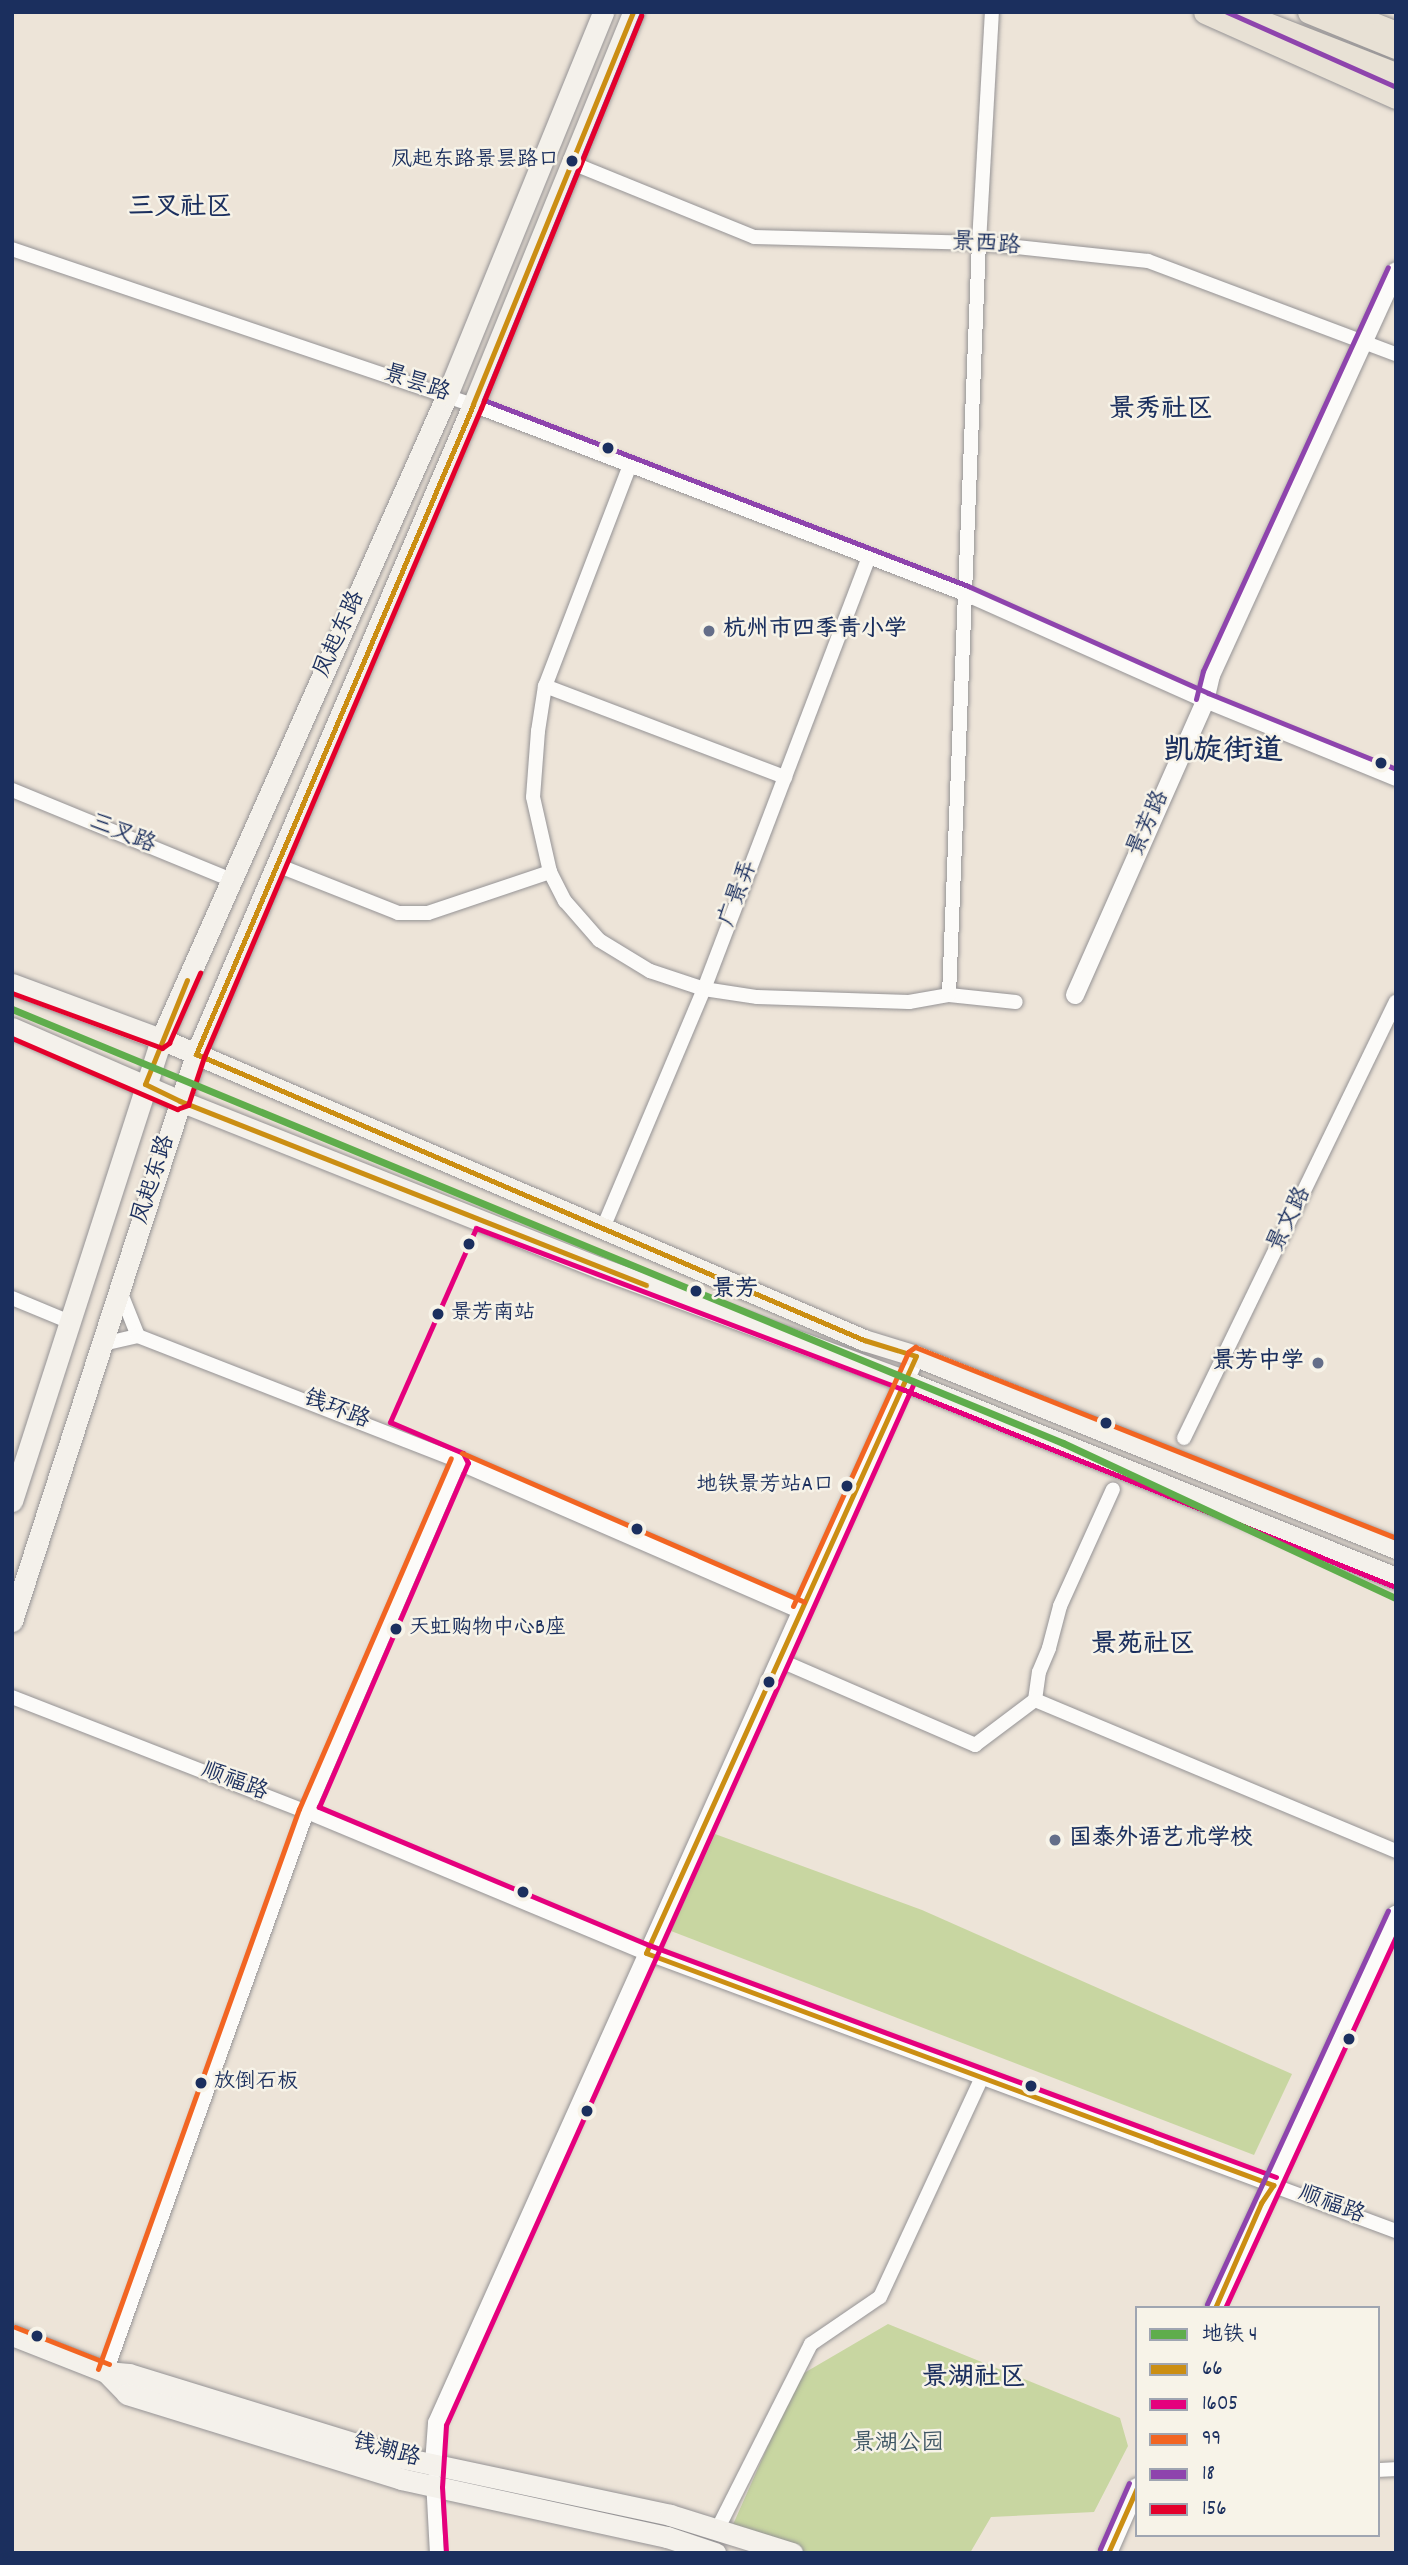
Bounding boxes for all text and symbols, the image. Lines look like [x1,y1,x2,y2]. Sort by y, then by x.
place label: 凤起东路景昙路口 [391,148,559,174]
marker: 凤起东路景昙路口 [565,154,579,168]
district label: 三叉社区 [128,193,232,225]
street label: 景西路 [951,230,1021,262]
street label: 景昙路 [379,361,453,409]
district label: 景秀社区 [1109,395,1213,427]
unlabelled marker [601,441,615,455]
street label: 凤起东路 [310,587,372,683]
place label: 杭州市四季青小学 [723,617,907,645]
marker: 杭州市四季青小学 [701,623,717,639]
district label: 凯旋街道 [1163,736,1283,772]
unlabelled marker [1374,756,1388,770]
street label: 景芳路 [1123,787,1177,861]
street label: 三叉路 [85,809,159,861]
street label: 广景弄 [715,857,765,931]
street label: 凤起东路 [128,1132,182,1228]
street label: 景文路 [1263,1183,1319,1257]
unlabelled marker [462,1237,476,1251]
place label: 景芳 [712,1277,758,1305]
marker: 景芳 [686,1281,706,1301]
place label: 景芳南站 [451,1301,535,1327]
marker: 景芳南站 [431,1307,445,1321]
place label: 景芳中学 [1212,1349,1304,1377]
marker: 景芳中学 [1310,1355,1326,1371]
street label: 钱环路 [299,1386,373,1436]
unlabelled marker [1099,1416,1113,1430]
place label: 地铁景芳站A口 [697,1473,834,1499]
marker: 地铁景芳站A口 [840,1479,854,1493]
unlabelled marker [630,1522,644,1536]
place label: 天虹购物中心B座 [409,1616,566,1642]
marker: 天虹购物中心B座 [389,1622,403,1636]
district label: 景苑社区 [1091,1630,1195,1662]
unlabelled marker [762,1675,776,1689]
street label: 顺福路 [197,1758,271,1808]
place label: 国泰外语艺术学校 [1069,1826,1253,1854]
marker: 国泰外语艺术学校 [1047,1832,1063,1848]
unlabelled marker [516,1885,530,1899]
unlabelled marker [1342,2032,1356,2046]
place label: 放倒石板 [214,2070,298,2096]
marker: 放倒石板 [194,2076,208,2090]
unlabelled marker [1024,2079,1038,2093]
unlabelled marker [580,2104,594,2118]
street label: 顺福路 [1294,2181,1368,2231]
legend [1135,2306,1380,2537]
text: 地铁 4 [1202,2321,1258,2351]
unlabelled marker [30,2329,44,2343]
text: 66 [1202,2355,1223,2385]
district label: 景湖社区 [922,2363,1026,2395]
text: 1605 [1202,2390,1238,2420]
text: 99 [1202,2425,1221,2455]
street label: 钱潮路 [349,2430,423,2474]
park label: 景湖公园 [852,2431,944,2459]
text: 18 [1202,2460,1215,2490]
text: 156 [1202,2495,1227,2525]

